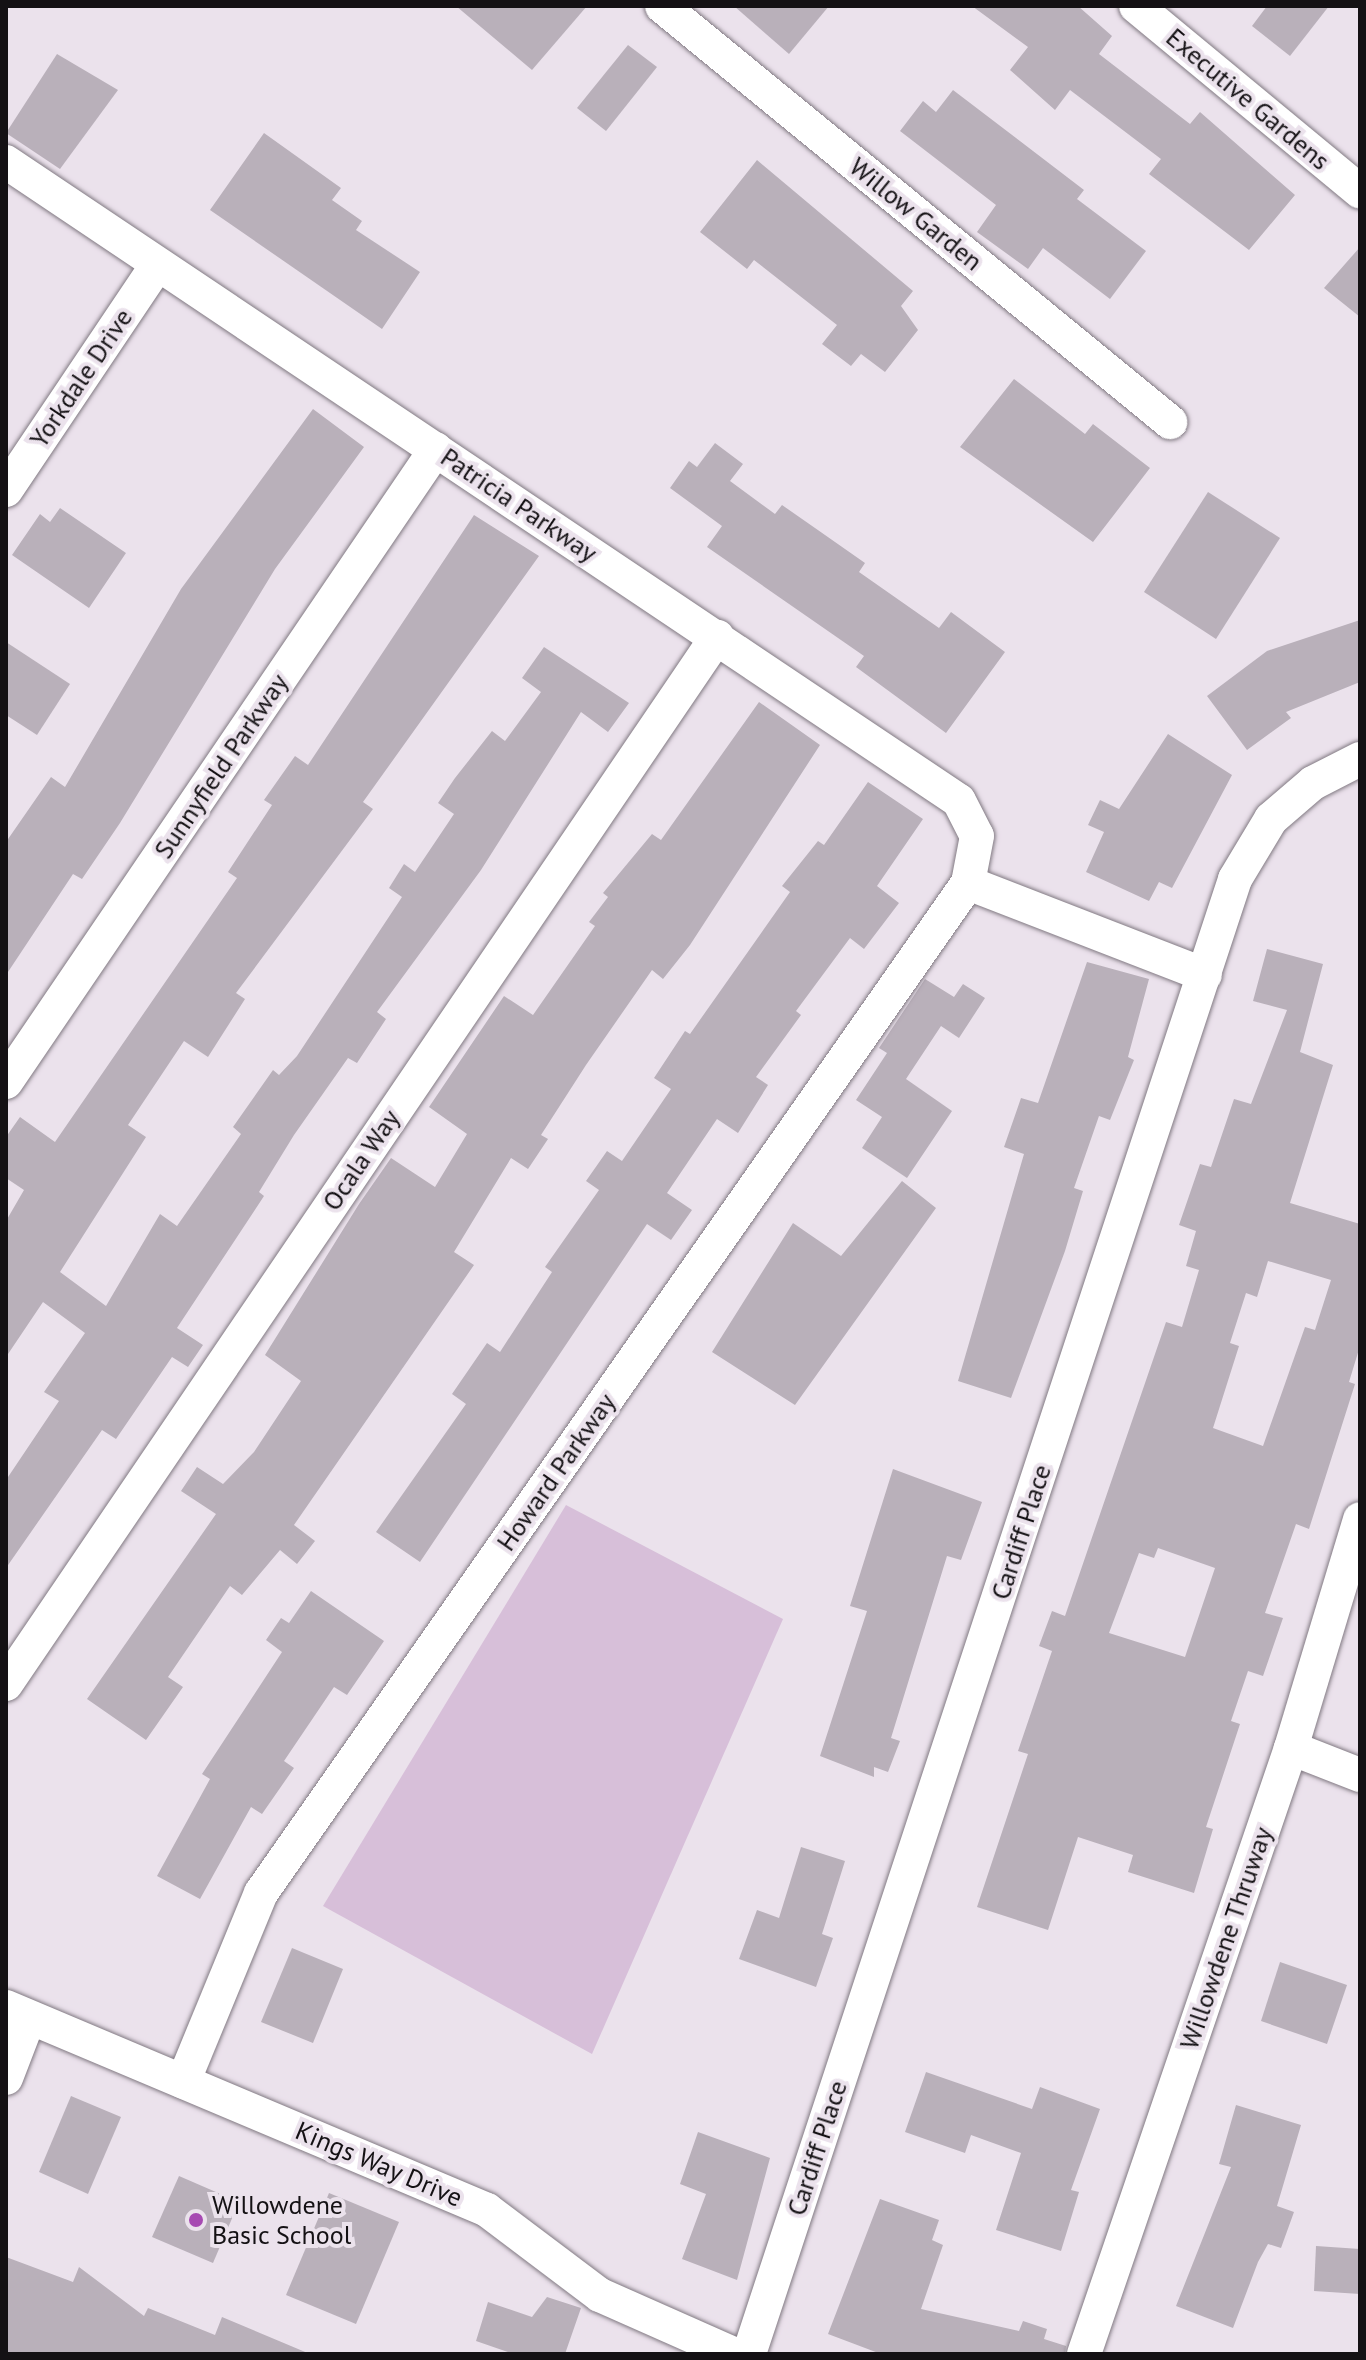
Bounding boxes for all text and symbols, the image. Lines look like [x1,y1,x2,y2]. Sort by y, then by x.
street label: Executive Gardens [1160,22,1336,176]
street label: Willow Garden [843,151,989,277]
street label: Yorkdale Drive [23,303,139,453]
street label: Patricia Parkway [435,441,603,569]
street label: Sunnyfield Parkway [148,668,294,864]
street label: Ocala Way [316,1103,406,1217]
street label: Howard Parkway [490,1387,622,1557]
street label: Cardiff Place [985,1461,1057,1603]
street label: Willowdene Thruway [1173,1822,1279,2054]
street label: Cardiff Place [781,2077,853,2219]
street label: Kings Way Drive [290,2115,468,2213]
place label: Willowdene Basic School [212,2189,352,2250]
marker: Willowdene Basic School [187,2211,205,2229]

